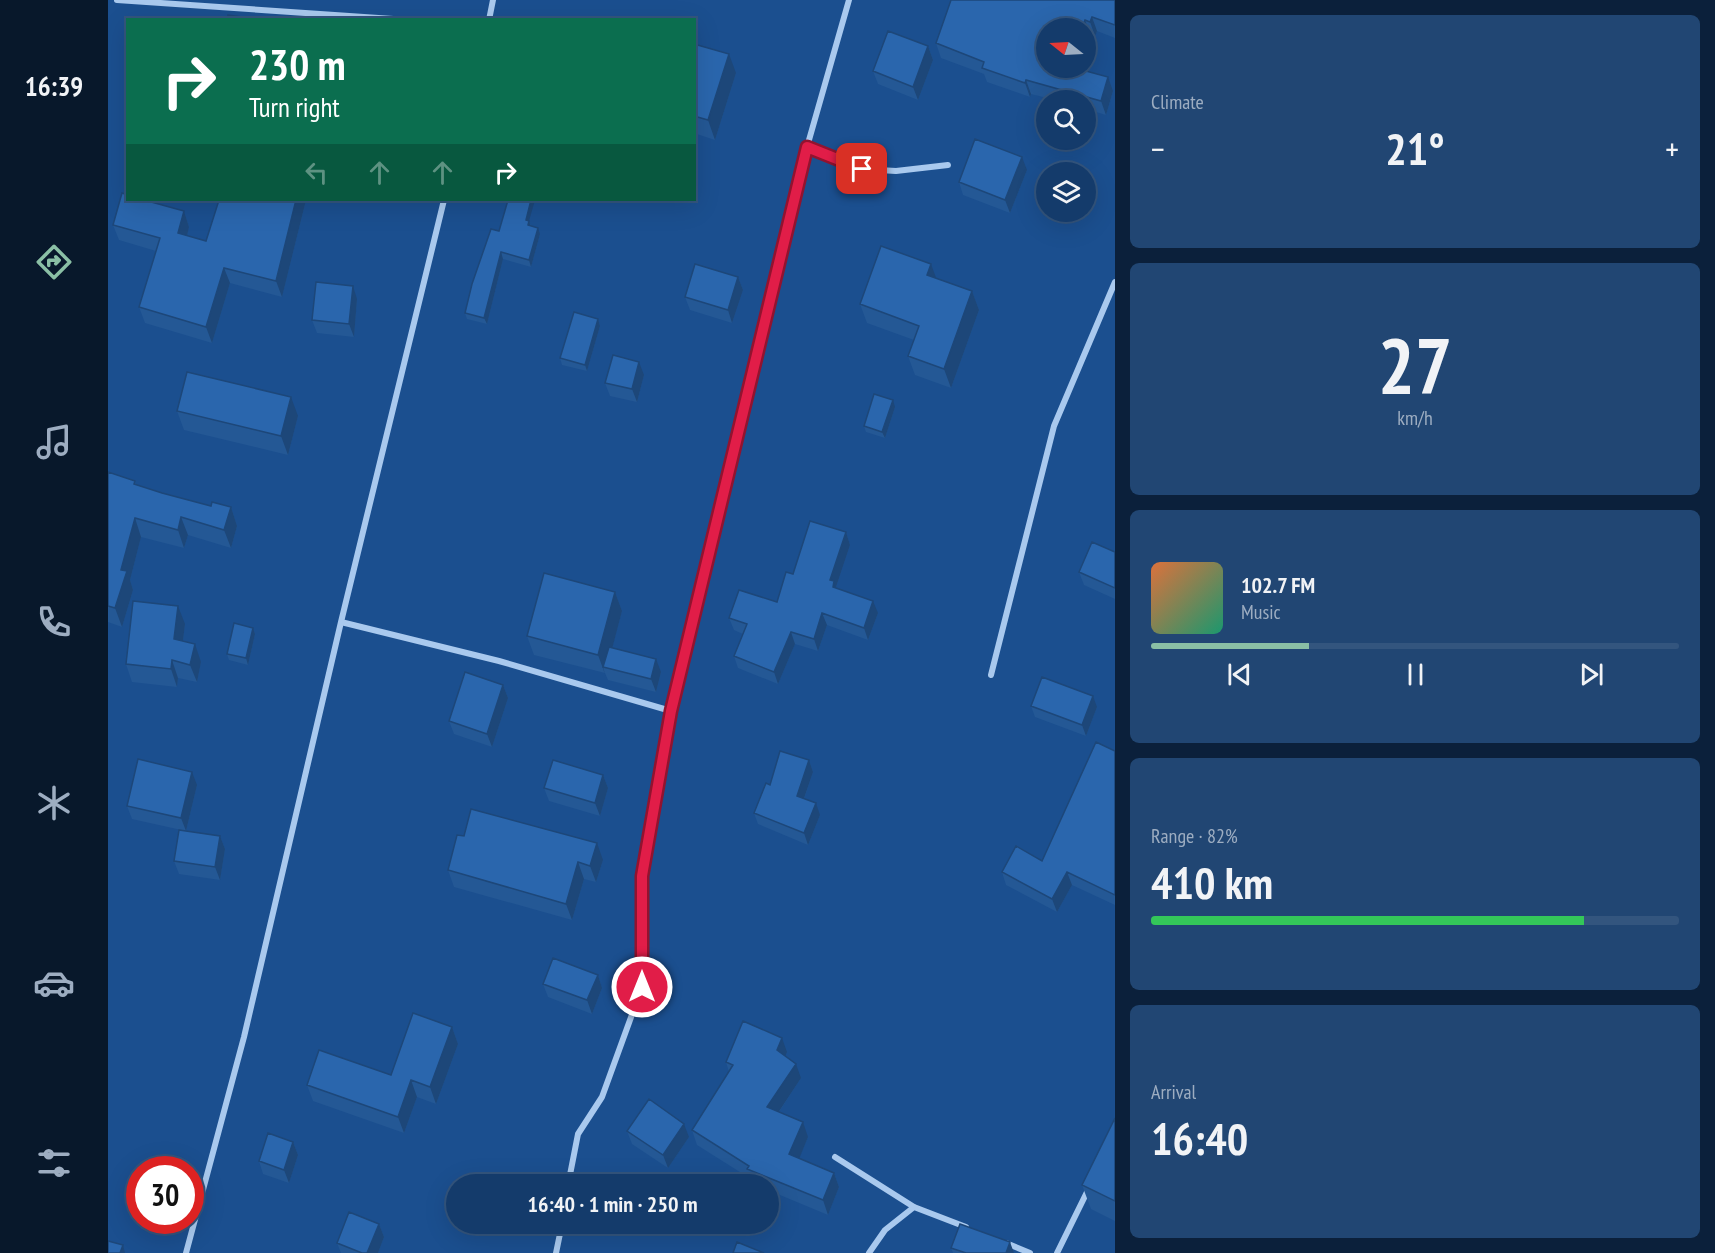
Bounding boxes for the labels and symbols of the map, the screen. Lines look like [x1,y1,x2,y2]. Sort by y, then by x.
north arrow [1036,18,1096,78]
pin [836,143,887,194]
position arrow [610,955,674,1019]
speed limit sign: 30 [126,1156,204,1234]

